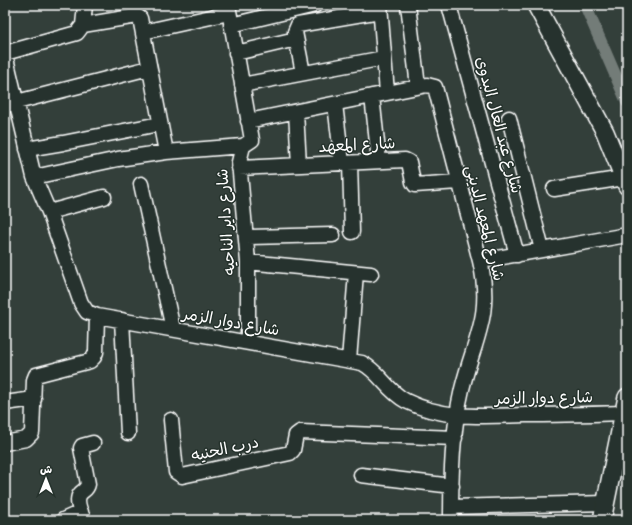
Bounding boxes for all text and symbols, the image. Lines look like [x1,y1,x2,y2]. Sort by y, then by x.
street label: شارع عبد العال البدوى [470,54,527,196]
street label: شارع المعهد [318,133,396,158]
street label: شارع المعهد الدينى [460,163,509,283]
street label: شارع داير الناحيه [212,168,241,276]
street label: شارع دوار الزمر [179,303,281,341]
street label: شارع دوار الزمر [493,387,593,410]
street label: درب الحنيه [189,432,261,466]
north arrow [26,459,66,499]
text: ش [40,462,52,476]

